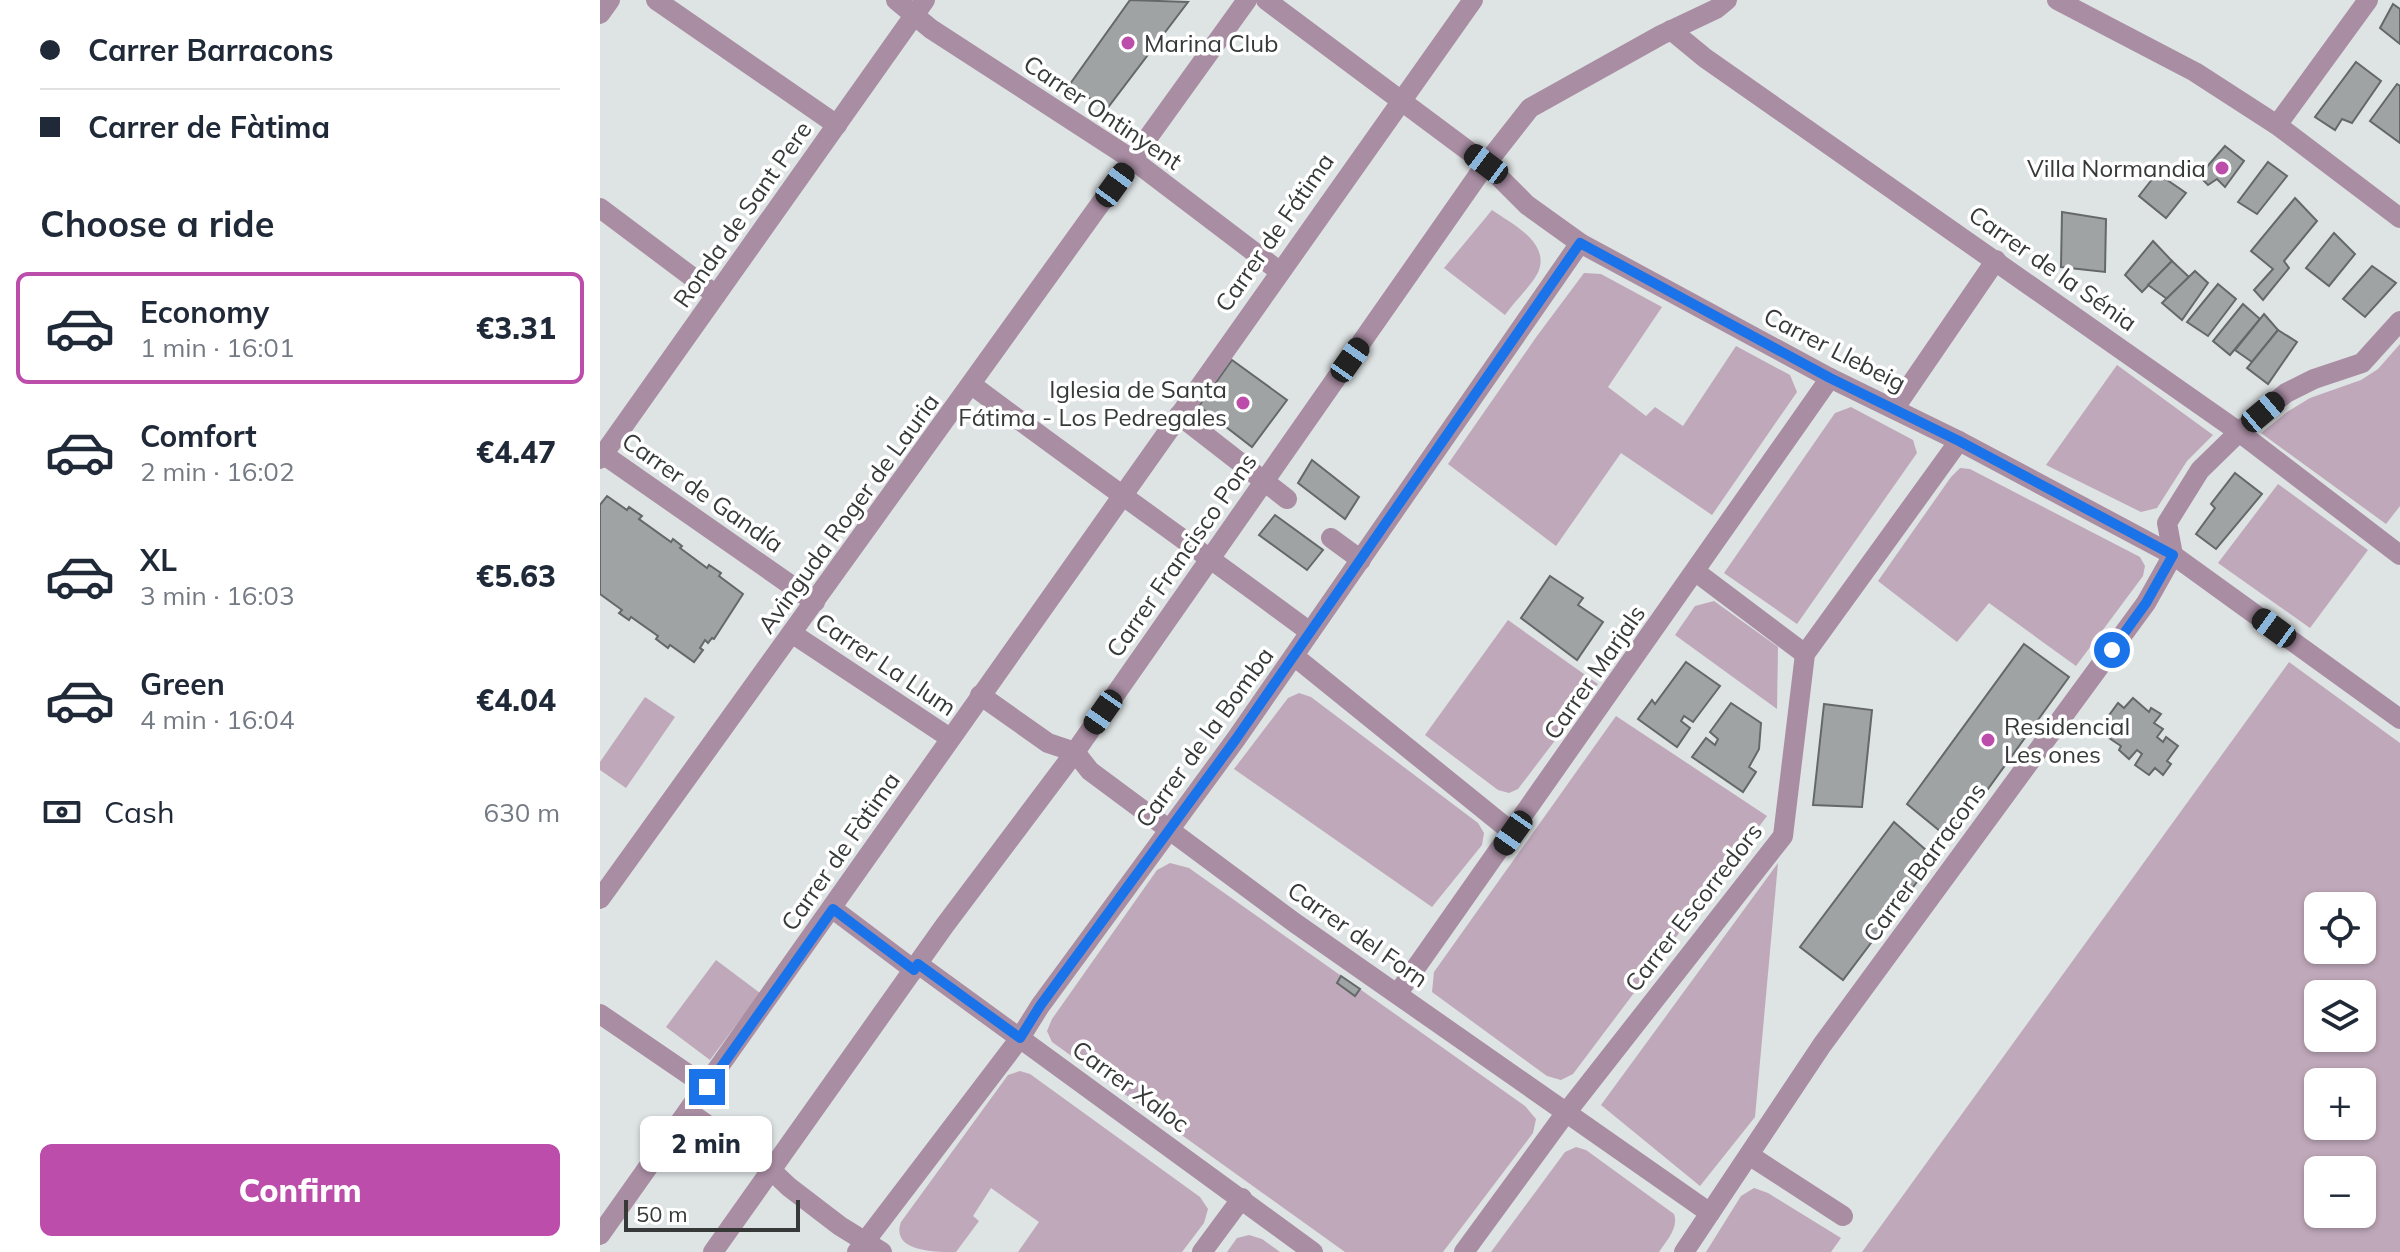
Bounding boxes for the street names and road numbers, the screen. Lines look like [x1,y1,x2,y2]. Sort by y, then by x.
street label: Carrer Ontinyent [1018,48,1188,176]
street label: Ronda de Sant Pere [666,115,818,313]
street label: Carrer de Fátima [1208,147,1340,317]
street label: Carrer de la Sénia [1963,199,2143,337]
street label: Carrer Llebeig [1759,300,1911,398]
street label: Avinguda Roger de Lauria [751,387,945,639]
street label: Carrer de Gandía [617,425,789,559]
street label: Carrer Francisco Pons [1099,447,1263,663]
street label: Carrer Marjals [1537,599,1651,745]
street label: Carrer La Llum [810,606,962,722]
street label: Carrer de la Bomba [1128,641,1280,833]
street label: Carrer de Fàtima [774,766,906,936]
street label: Carrer Barracons [1856,777,1992,947]
street label: Carrer Escorredors [1618,817,1768,997]
street label: Carrer del Forn [1282,874,1434,994]
street label: Carrer Xaloc [1067,1034,1195,1138]

